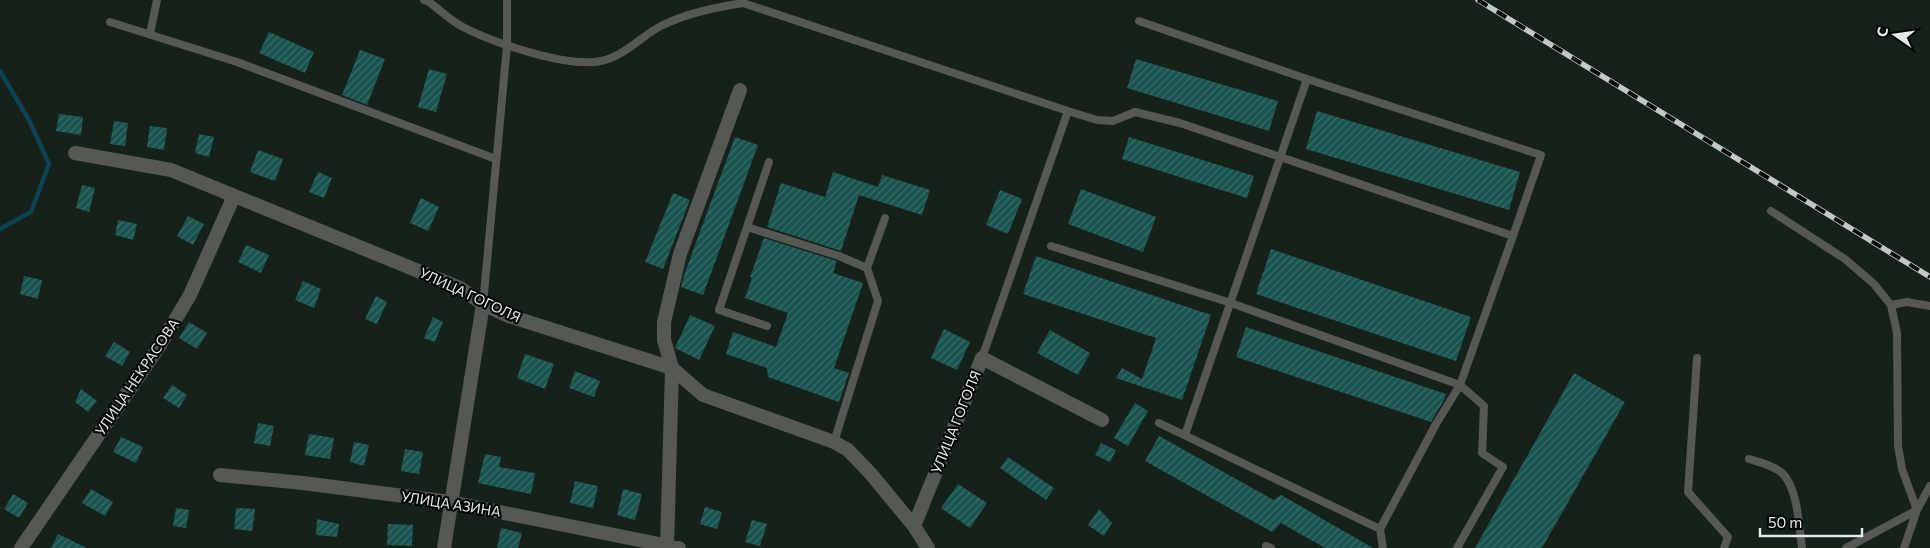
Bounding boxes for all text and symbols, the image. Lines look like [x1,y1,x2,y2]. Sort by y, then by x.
north arrow [1870,10,1920,60]
text: С [1872,25,1891,39]
street label: УЛИЦА ГОГОЛЯ [417,264,524,325]
street label: УЛИЦА НЕКРАСОВА [91,315,182,438]
street label: УЛИЦА ГОГОЛЯ [927,368,984,476]
street label: УЛИЦА АЗИНА [400,487,502,520]
scale bar [1760,506,1862,538]
text: 50 m [1768,513,1802,531]

